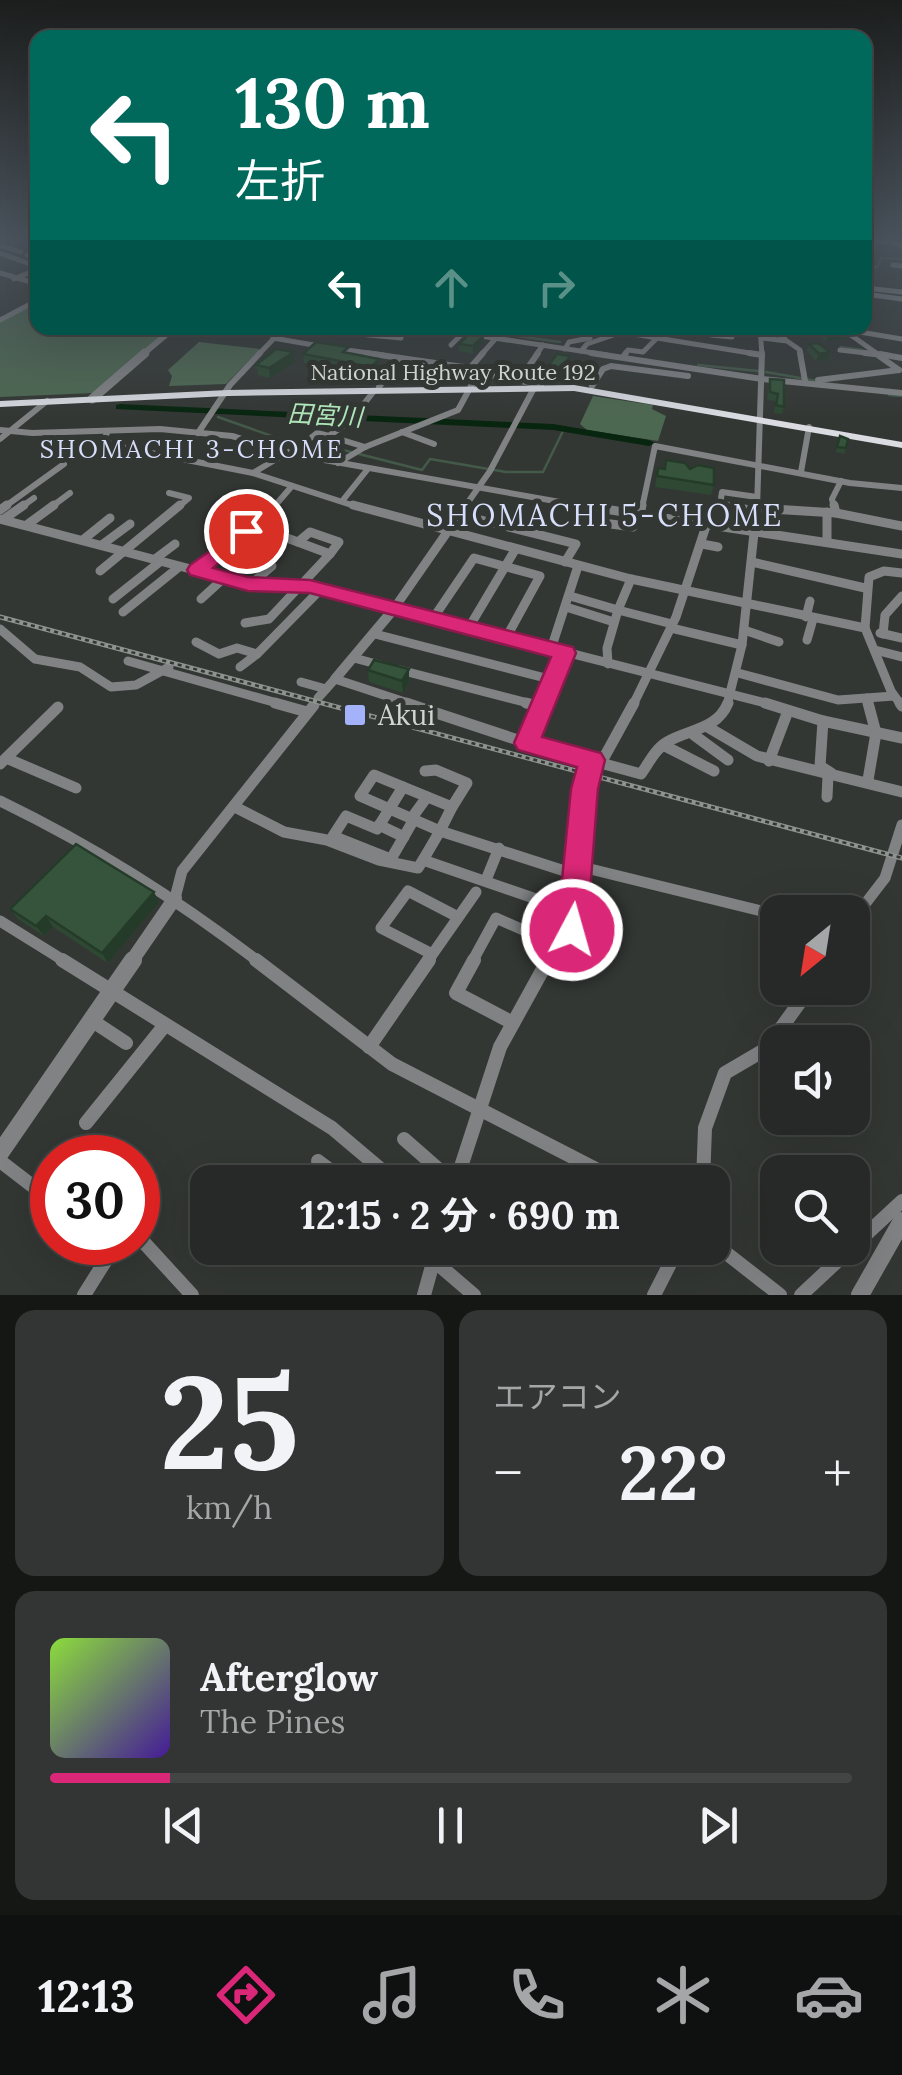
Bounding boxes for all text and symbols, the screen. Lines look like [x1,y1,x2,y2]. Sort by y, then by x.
text: 130 m [235,58,430,147]
icon: left [70,70,200,200]
text: 左折 [235,152,325,209]
icon: left [319,260,374,315]
icon: ahead [424,260,479,315]
icon: right [529,260,584,315]
street label: National Highway Route 192 [310,358,596,386]
water label: 田宮川 [287,397,366,433]
district label: SHOMACHI 3-CHOME [40,433,344,465]
pin [204,489,289,574]
district label: SHOMACHI 5-CHOME [426,496,784,534]
icon: arrive [219,504,274,559]
place label: Akui [377,697,435,733]
marker: Akui [342,702,368,728]
position arrow [520,878,624,982]
north arrow [760,895,870,1005]
map controls [760,895,870,1265]
button: sound [760,1025,870,1135]
speed limit sign: 30 [30,1135,160,1265]
button: search [760,1155,870,1265]
text: 12:15 · 2 分 · 690 m [300,1191,620,1239]
text: 25 [160,1338,299,1505]
text: エアコン [494,1376,622,1417]
text: 22° [618,1425,727,1521]
text: − [494,1438,523,1508]
text: + [823,1438,852,1508]
text: km/h [186,1487,272,1528]
text: Afterglow [200,1653,378,1701]
text: The Pines [200,1701,345,1742]
icon: previous [156,1798,211,1853]
icon: pause [423,1798,478,1853]
icon: next [691,1798,746,1853]
icon: directions [211,1960,281,2030]
icon: music [357,1960,427,2030]
icon: phone [502,1960,572,2030]
icon: climate [648,1960,718,2030]
icon: car [794,1960,864,2030]
text: 12:13 [38,1967,135,2024]

